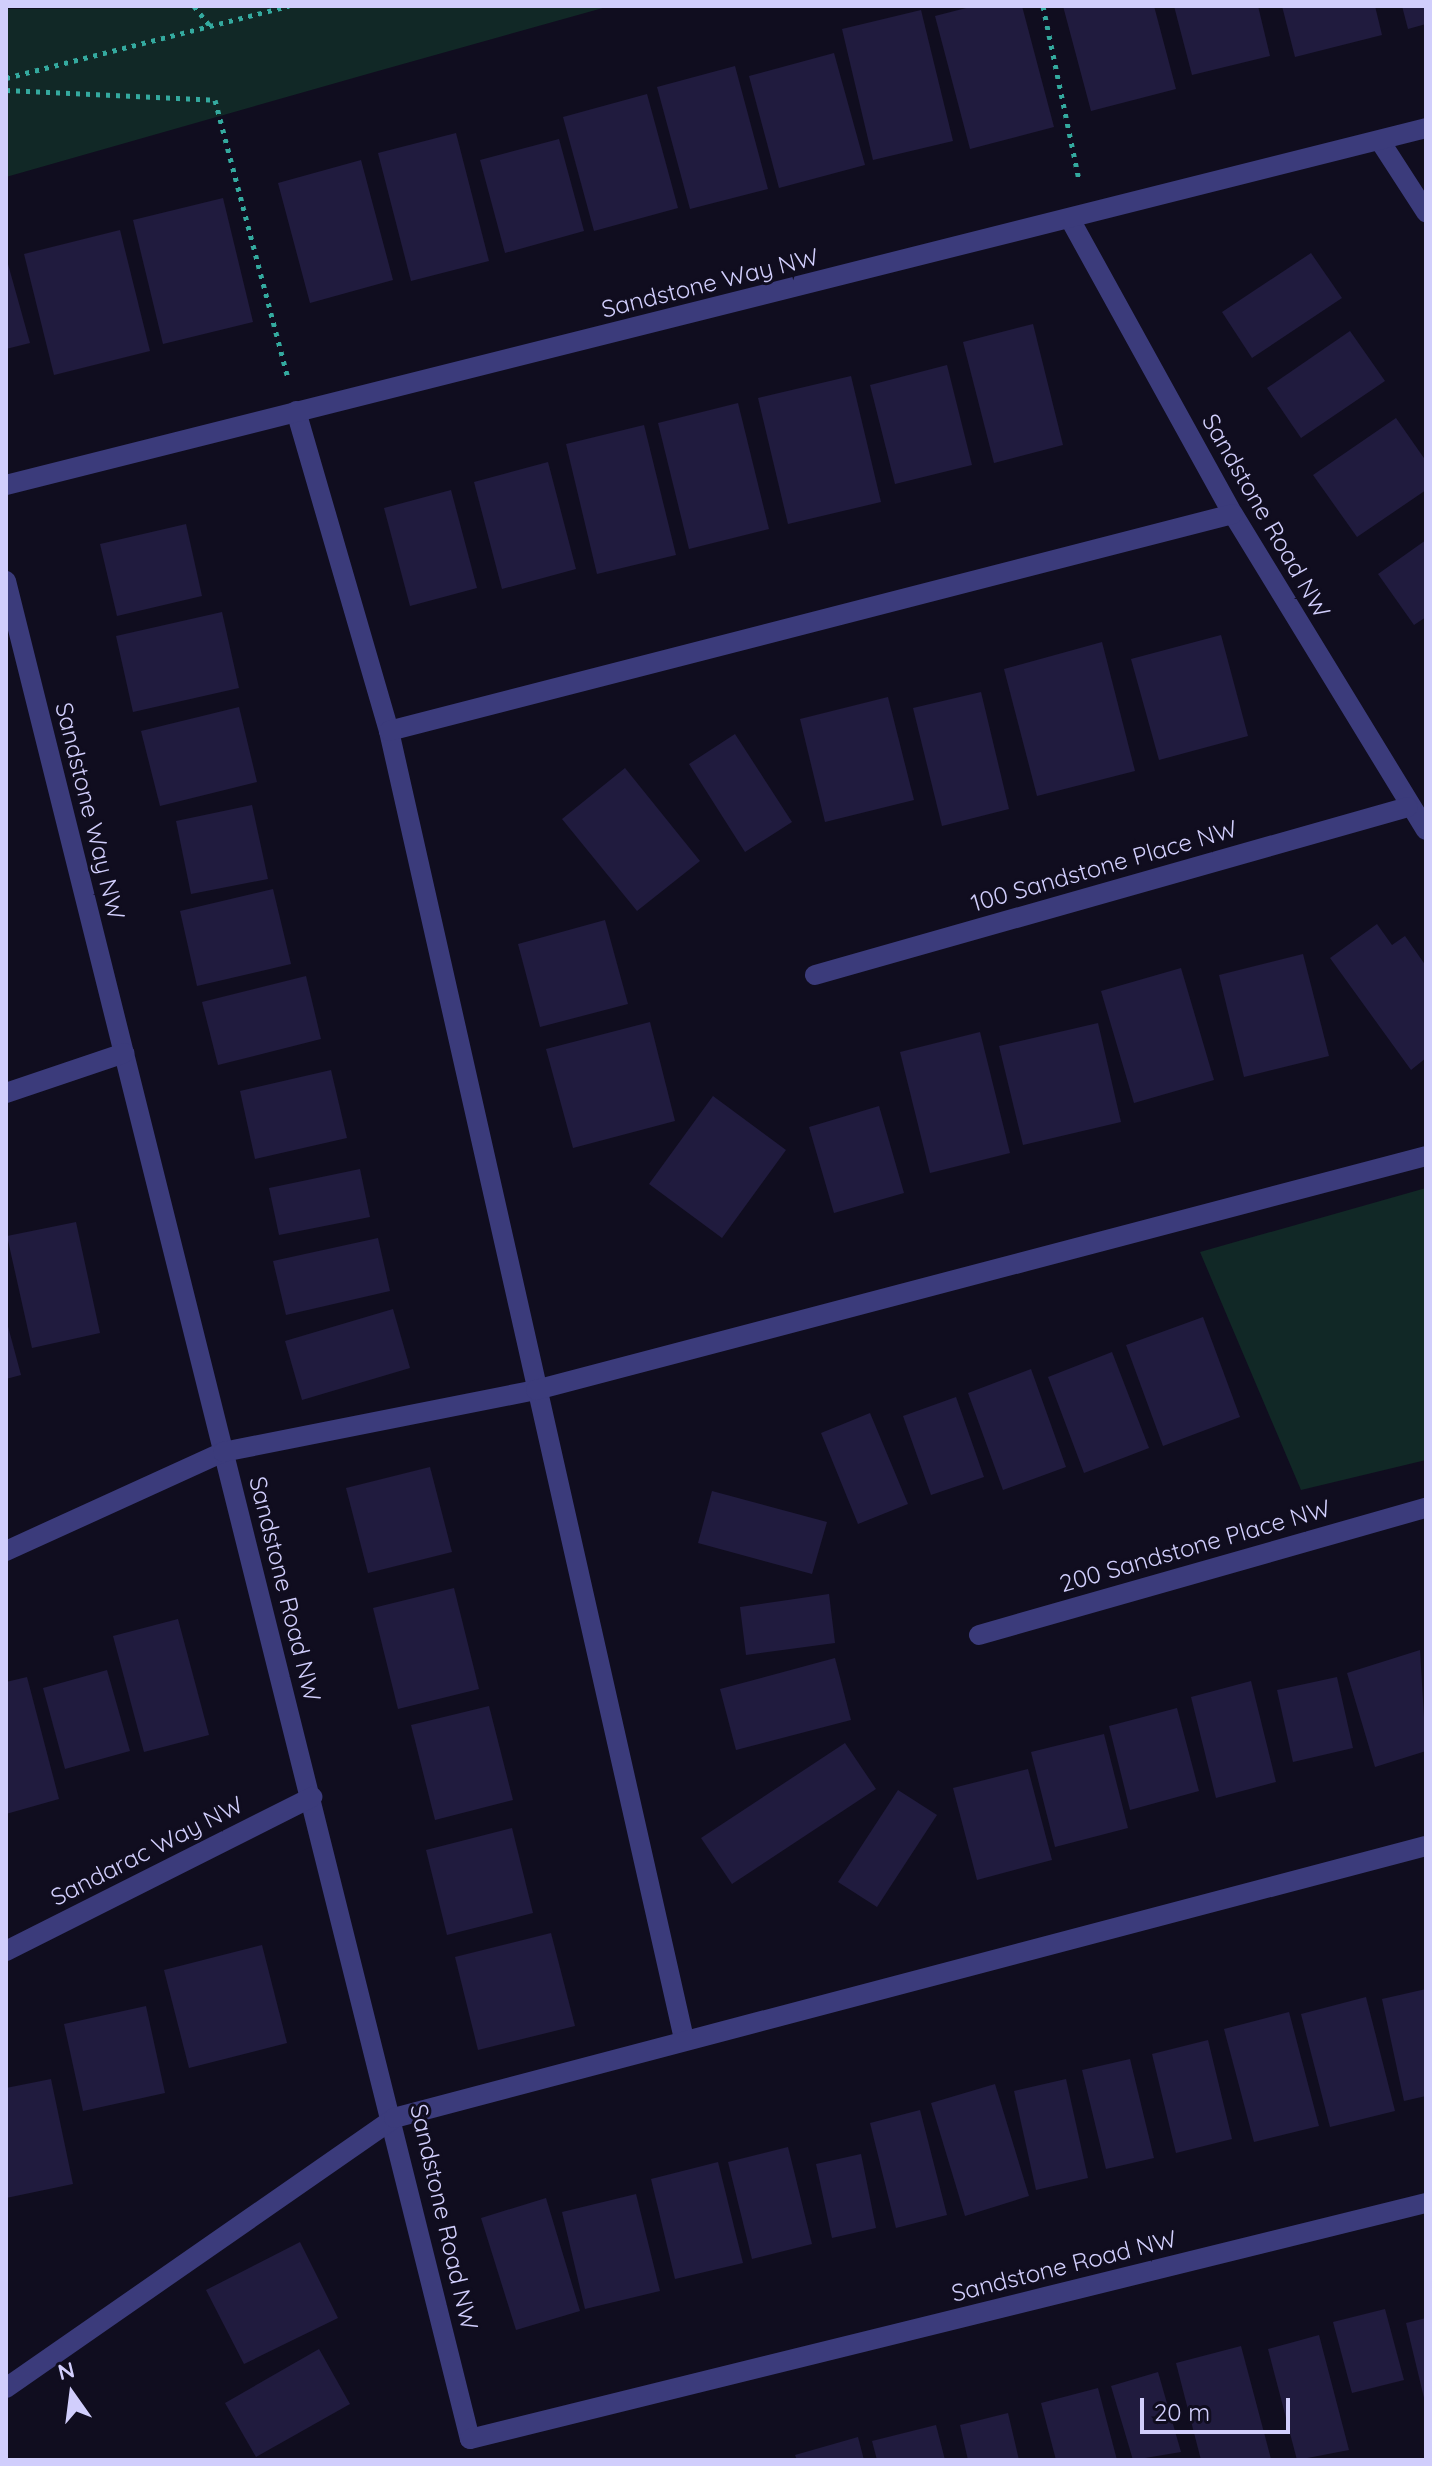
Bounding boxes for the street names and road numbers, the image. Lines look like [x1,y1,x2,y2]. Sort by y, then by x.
street label: Sandstone Way NW [599,242,821,324]
street label: Sandstone Road NW [1196,409,1336,623]
street label: Sandstone Way NW [49,700,131,922]
street label: 100 Sandstone Place NW [967,814,1241,918]
street label: Sandstone Road NW [243,1473,327,1705]
street label: 200 Sandstone Place NW [1056,1494,1334,1598]
street label: Sandarac Way NW [46,1790,248,1912]
street label: Sandstone Road NW [404,2101,484,2333]
street label: Sandstone Road NW [948,2224,1180,2308]

